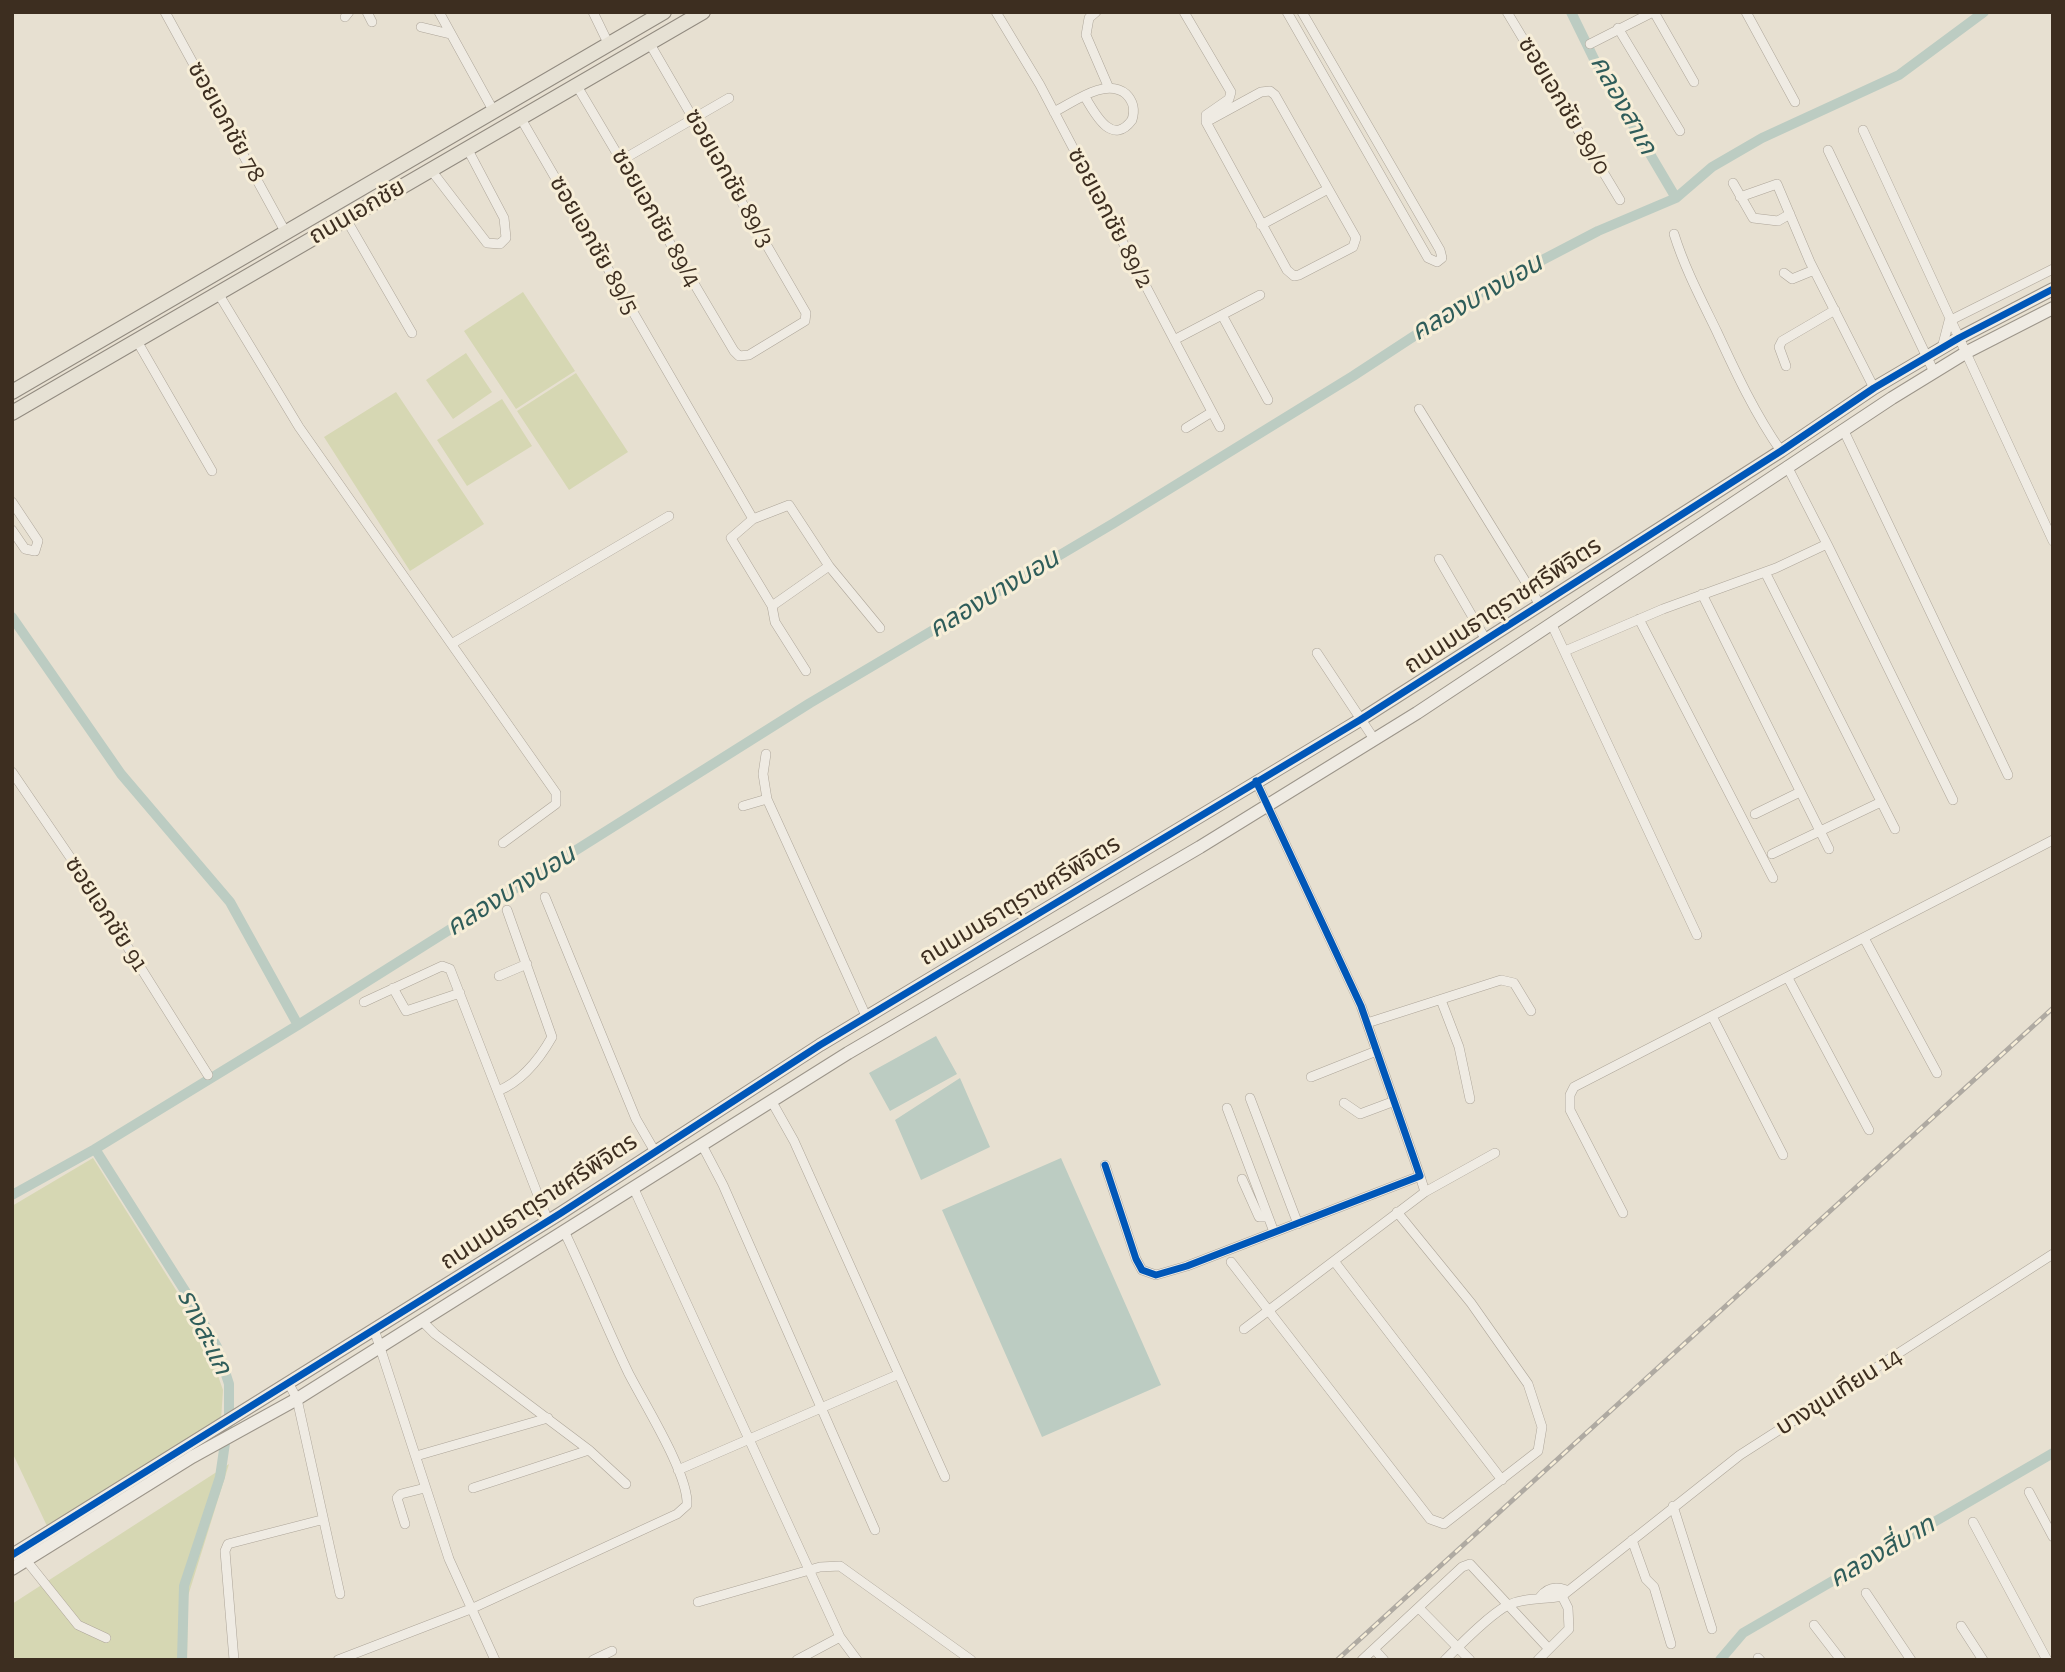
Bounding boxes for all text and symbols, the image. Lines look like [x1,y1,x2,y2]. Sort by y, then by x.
street label: ซอยเอกชัย 89/0 [1511,32,1617,180]
water label: คลองสาเก [1583,50,1663,160]
street label: ซอยเอกชัย 78 [181,57,271,187]
street label: ซอยเอกชัย 89/3 [678,104,780,252]
street label: ซอยเอกชัย 89/2 [1061,143,1159,293]
street label: ซอยเอกชัย 89/4 [605,144,707,292]
street label: ซอยเอกชัย 89/5 [543,171,645,319]
street label: ถนนเอกชัย [304,173,410,251]
water label: คลองบางบอน [1406,248,1548,348]
street label: ถนนมนธาตุราชศรีพิจิตร [1399,531,1607,681]
water label: คลองบางบอน [923,543,1065,645]
street label: ถนนมนธาตุราชศรีพิจิตร [914,830,1126,972]
water label: คลองบางบอน [441,839,581,943]
street label: ซอยเอกชัย 91 [58,851,154,977]
street label: ถนนมนธาตุราชศรีพิจิตร [435,1127,643,1277]
water label: รางสะแก [170,1284,238,1380]
street label: บางขุนเทียน 14 [1771,1342,1907,1442]
water label: คลองสี่บาท [1824,1509,1940,1595]

